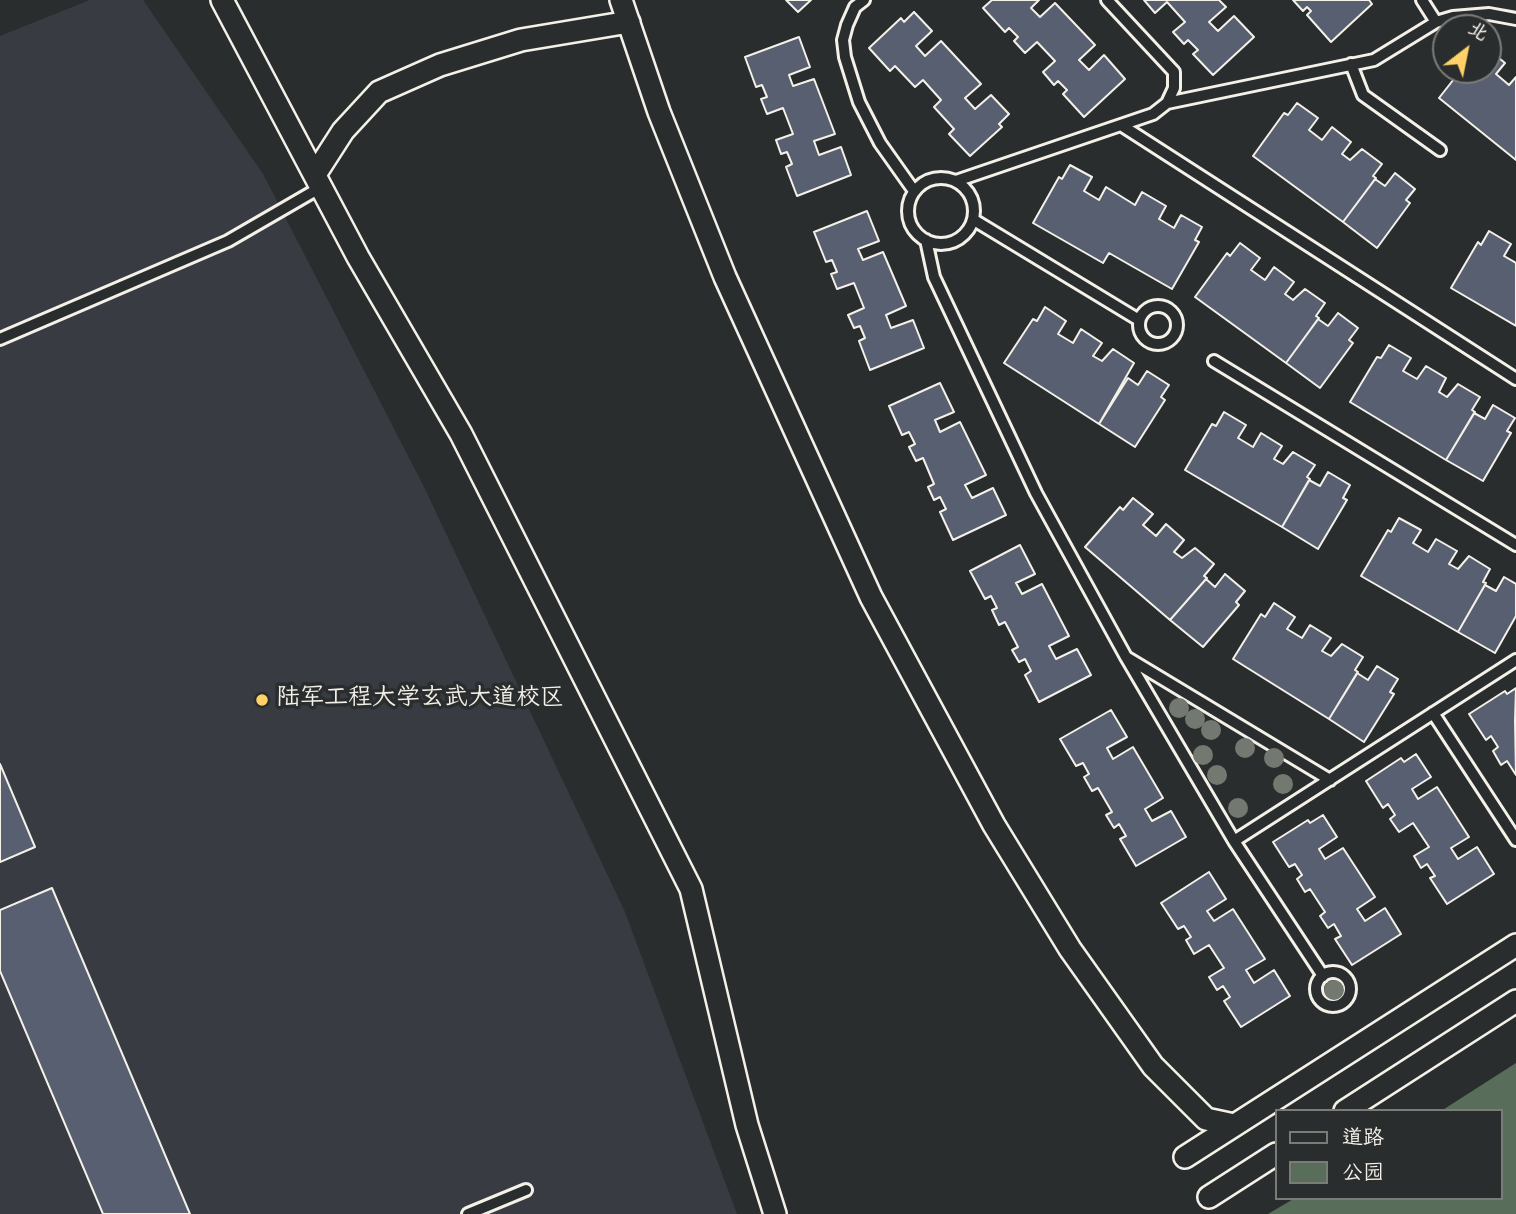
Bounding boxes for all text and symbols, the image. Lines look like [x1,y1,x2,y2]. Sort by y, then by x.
north arrow [1432,14,1502,84]
text: 北 [1462,16,1493,49]
place label: 陆军工程大学玄武大道校区 [276,686,564,714]
marker: 陆军工程大学玄武大道校区 [254,692,270,708]
legend [1274,1109,1502,1200]
text: 道路 [1342,1124,1384,1154]
text: 公园 [1342,1159,1384,1189]

